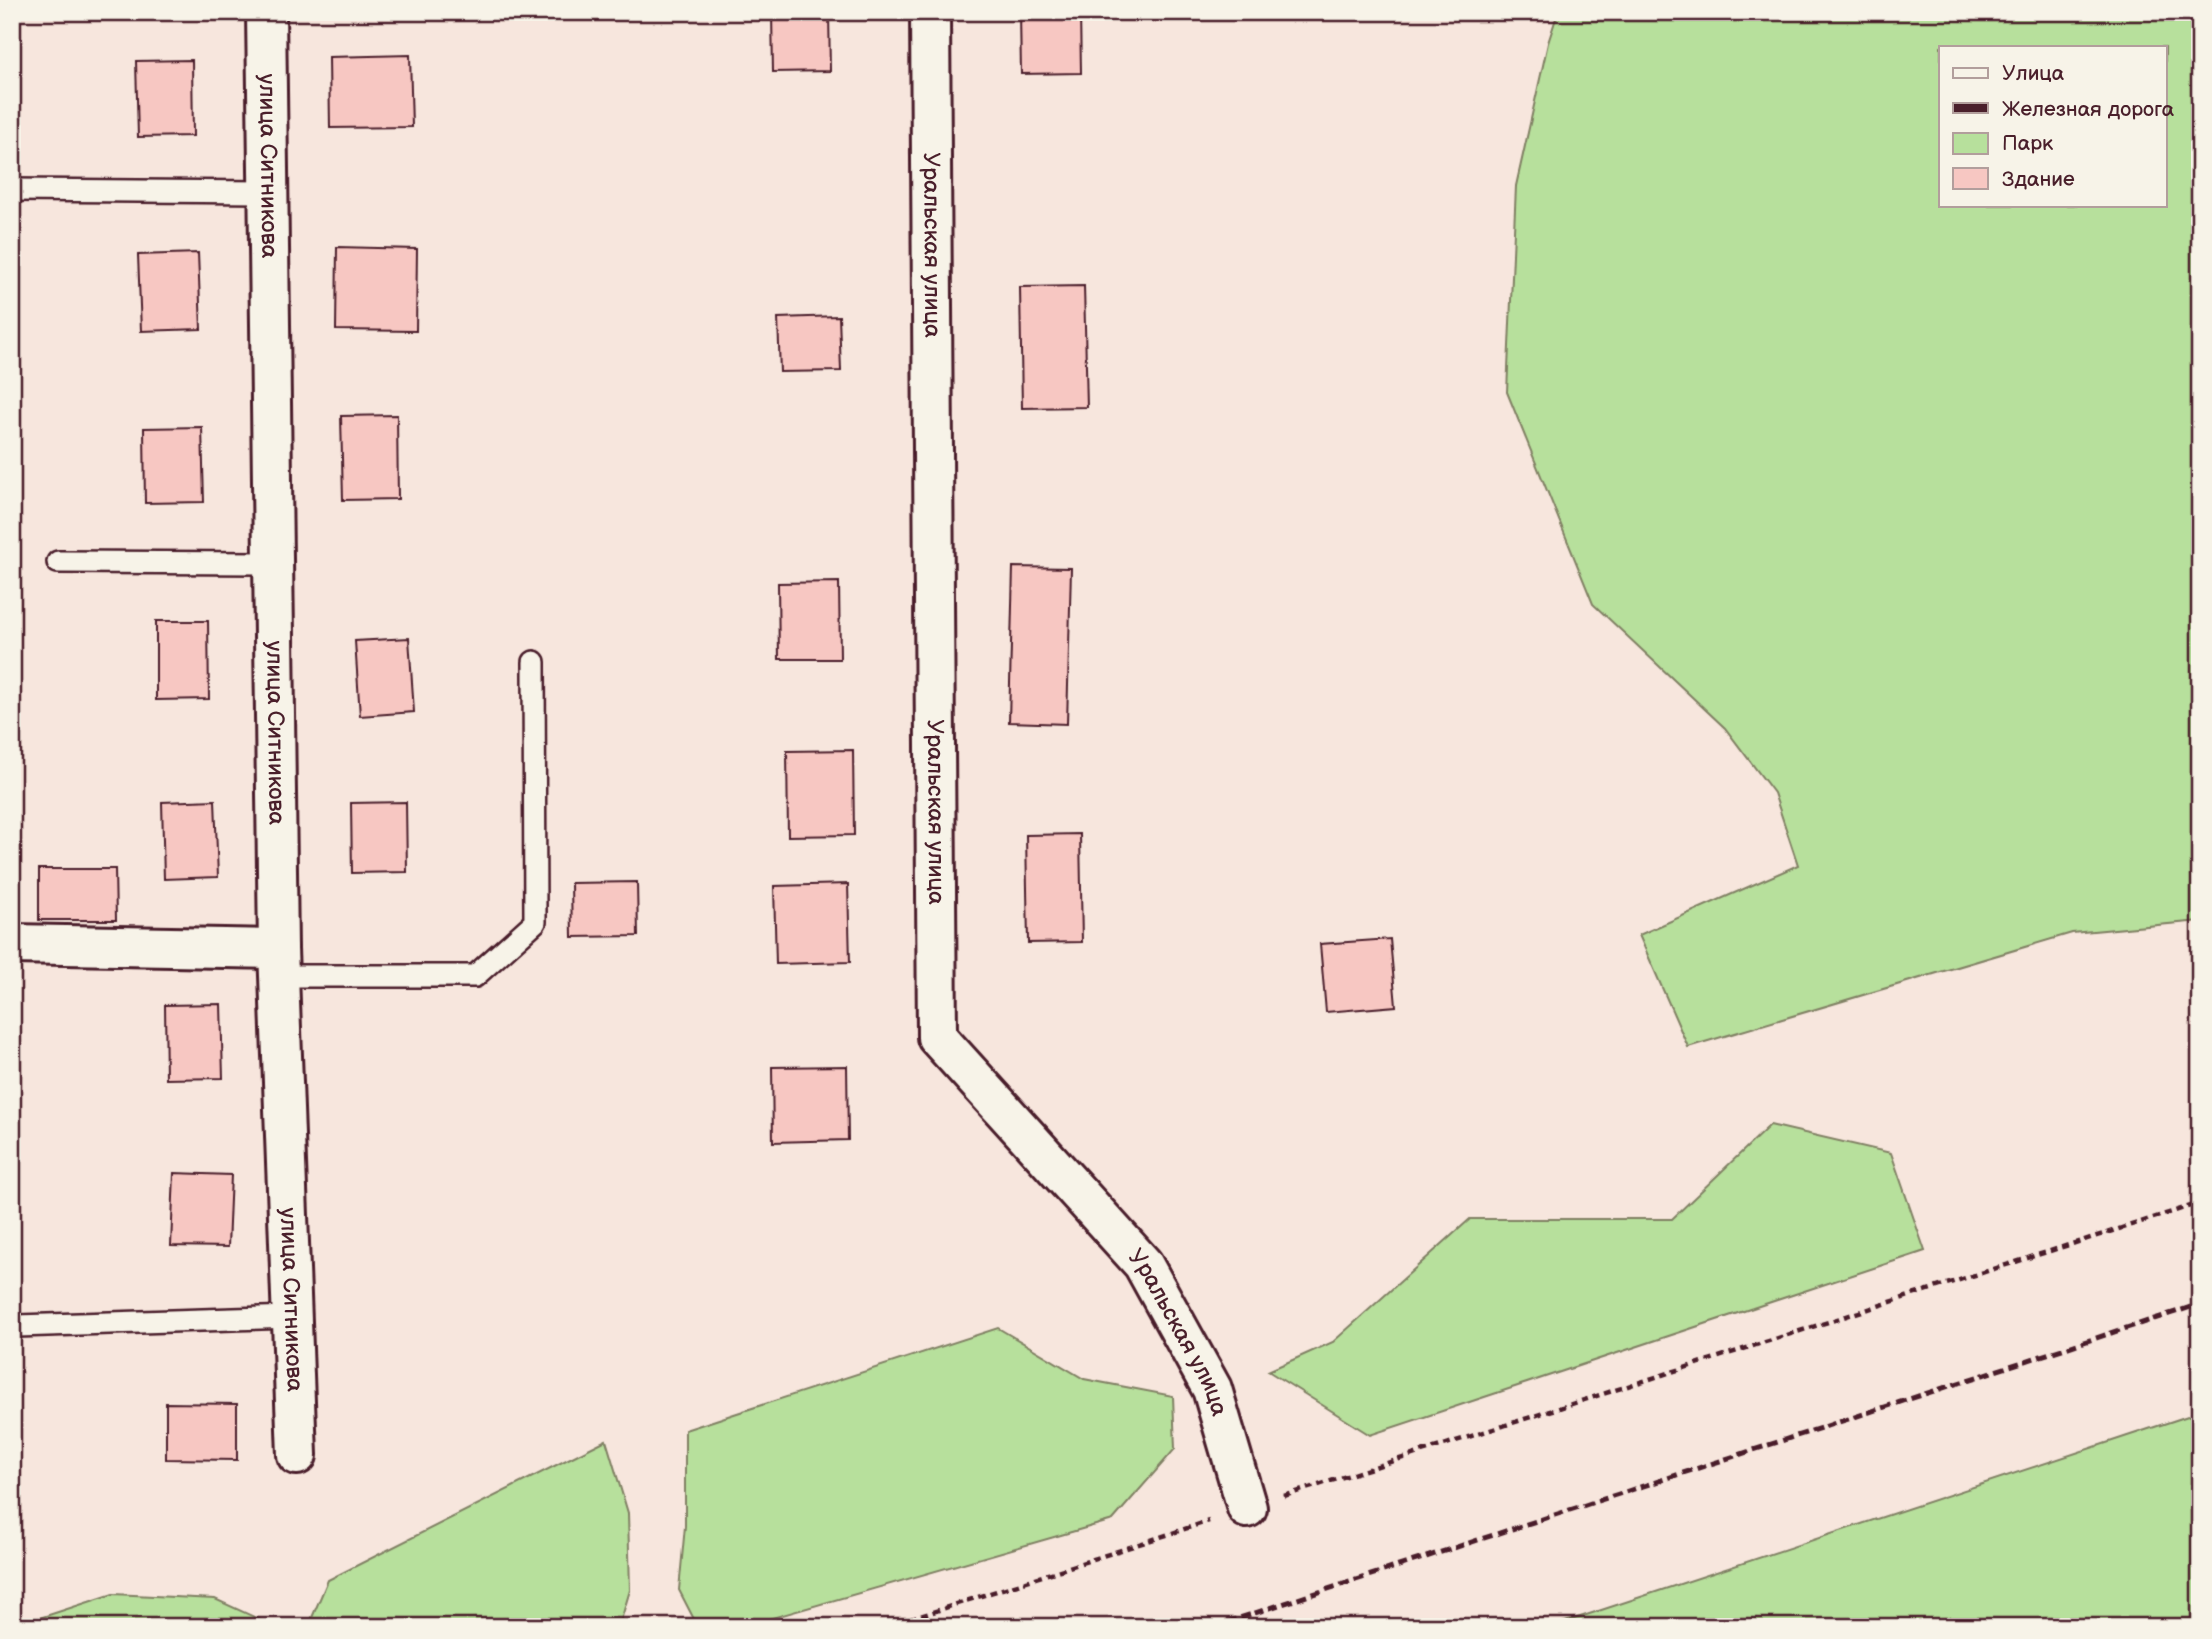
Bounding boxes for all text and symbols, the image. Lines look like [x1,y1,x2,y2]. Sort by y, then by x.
legend [1939,46,2166,206]
text: Улица [2002,61,2065,86]
street label: улица Ситникова [253,74,283,259]
text: Железная дорога [2002,97,2175,122]
text: Парк [2002,131,2053,156]
street label: Уральская улица [917,152,946,338]
text: Здание [2002,167,2075,192]
street label: улица Ситникова [260,641,290,826]
street label: Уральская улица [921,719,950,905]
street label: улица Ситникова [274,1207,309,1393]
street label: Уральская улица [1122,1243,1233,1420]

